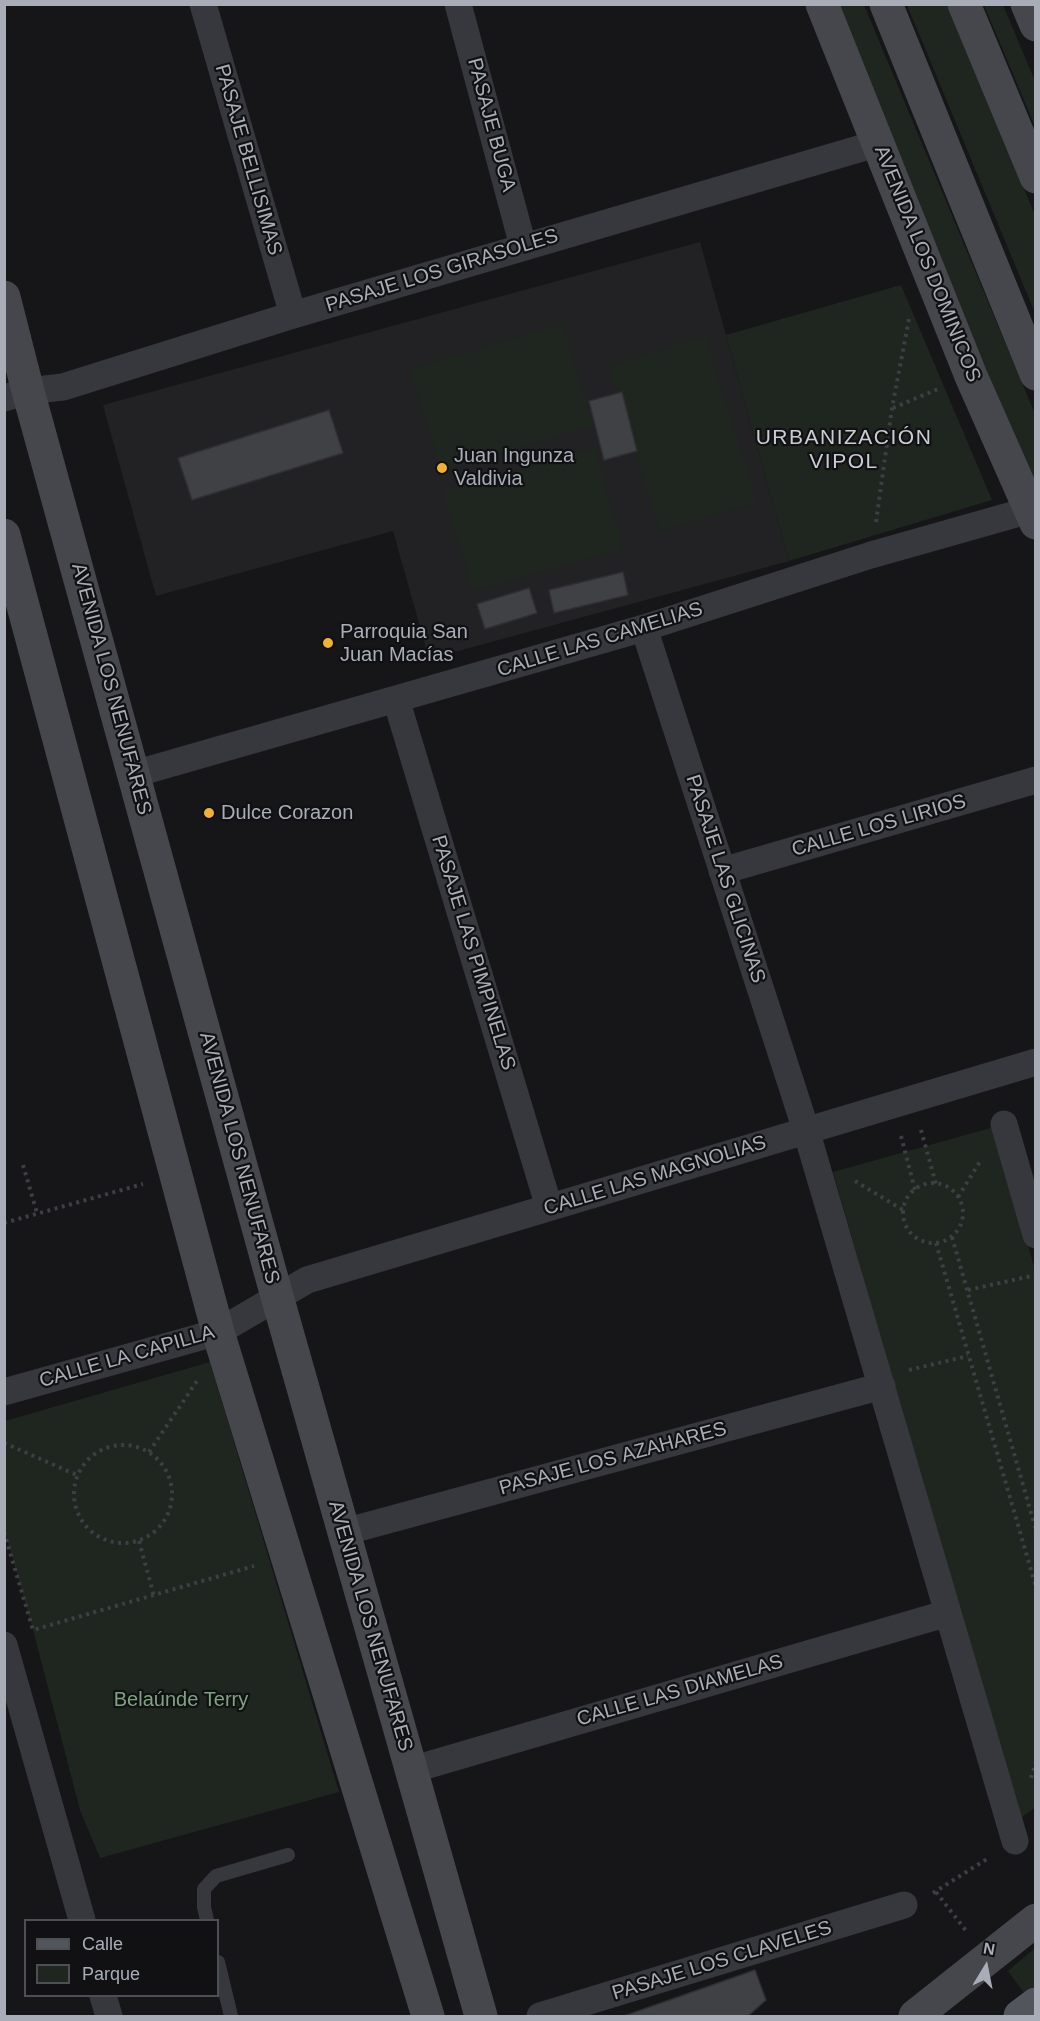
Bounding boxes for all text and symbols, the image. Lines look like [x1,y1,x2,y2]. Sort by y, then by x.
street label: PASAJE BUGA [462,56,520,194]
street label: PASAJE BELLISIMAS [209,62,287,258]
street label: AVENIDA LOS DOMINICOS [868,142,986,386]
street label: PASAJE LOS GIRASOLES [323,224,561,318]
district label: URBANIZACIÓN VIPOL [756,425,932,475]
place label: Juan Ingunza Valdivia [454,444,574,491]
marker: Juan Ingunza Valdivia [435,461,449,475]
street label: AVENIDA LOS NENUFARES [66,560,156,818]
street label: CALLE LAS CAMELIAS [494,597,706,683]
place label: Parroquia San Juan Macías [340,620,468,667]
marker: Parroquia San Juan Macías [321,636,335,650]
street label: PASAJE LAS GLICINAS [680,772,770,986]
street label: CALLE LOS LIRIOS [789,790,969,862]
place label: Dulce Corazon [221,801,353,825]
marker: Dulce Corazon [202,806,216,820]
street label: PASAJE LAS PIMPINELAS [426,833,520,1073]
street label: AVENIDA LOS NENUFARES [194,1029,284,1287]
street label: CALLE LAS MAGNOLIAS [541,1131,769,1221]
street label: CALLE LA CAPILLA [37,1320,217,1394]
street label: PASAJE LOS AZAHARES [497,1417,729,1501]
street label: AVENIDA LOS NENUFARES [323,1498,417,1754]
street label: CALLE LAS DIAMELAS [574,1650,786,1732]
park label: Belaúnde Terry [114,1688,248,1712]
street label: PASAJE LOS CLAVELES [609,1916,835,2006]
legend [24,1919,219,1997]
text: Calle [82,1934,123,1954]
north arrow [956,1937,1016,1997]
text: N [982,1939,996,1958]
text: Parque [82,1964,140,1984]

